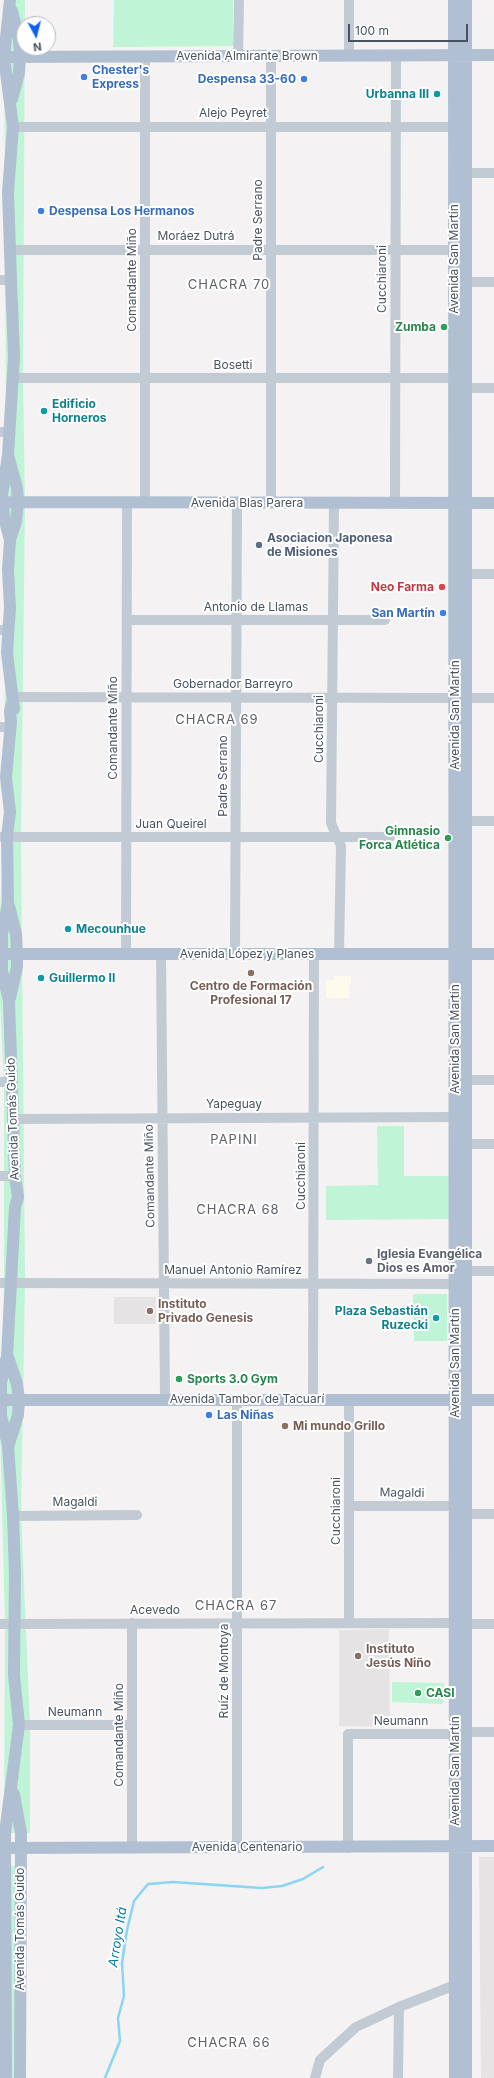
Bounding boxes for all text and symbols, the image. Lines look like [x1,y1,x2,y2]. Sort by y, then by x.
north arrow [16,16,56,56]
scale bar [350,16,470,42]
text: 100 m [355,23,389,38]
text: N [32,39,42,54]
street label: Avenida Almirante Brown [176,49,318,63]
place label: Chester's Express [92,63,149,91]
marker: Chester's Express [79,72,89,82]
place label: Despensa 33-60 [198,72,296,86]
marker: Despensa 33-60 [299,74,309,84]
place label: Urbanna III [366,87,429,101]
marker: Urbanna III [432,89,442,99]
street label: Alejo Peyret [199,106,267,120]
street label: Padre Serrano [251,179,265,261]
place label: Despensa Los Hermanos [49,204,195,218]
street label: Avenida San Martín [447,204,461,314]
marker: Despensa Los Hermanos [36,206,46,216]
street label: Comandante Miño [125,228,139,332]
street label: Moráez Dutrá [157,229,235,243]
street label: Cucchiaroni [375,245,389,313]
district label: CHACRA 70 [188,277,270,293]
place label: Zumba [395,320,436,334]
marker: Zumba [439,322,449,332]
street label: Bosetti [214,358,252,372]
place label: Edificio Horneros [52,397,107,425]
marker: Edificio Horneros [39,406,49,416]
street label: Avenida Blas Parera [191,496,303,510]
place label: Asociacion Japonesa de Misiones [267,531,392,559]
marker: Asociacion Japonesa de Misiones [254,540,264,550]
place label: Neo Farma [371,580,434,594]
marker: Neo Farma [437,582,447,592]
street label: Antonio de Llamas [204,600,308,614]
place label: San Martín [371,606,435,620]
marker: San Martín [438,608,448,618]
street label: Avenida San Martín [448,660,462,770]
street label: Comandante Miño [106,676,120,780]
street label: Gobernador Barreyro [173,677,293,691]
street label: Cucchiaroni [312,695,326,763]
district label: CHACRA 69 [175,712,259,728]
street label: Padre Serrano [216,735,230,817]
street label: Juan Queirel [135,817,207,831]
place label: Gimnasio Forca Atlética [359,824,440,852]
marker: Gimnasio Forca Atlética [443,833,453,843]
place label: Mecounhue [76,922,146,936]
marker: Mecounhue [63,924,73,934]
street label: Avenida López y Planes [180,947,314,961]
marker: Centro de Formación Profesional 17 [246,968,256,978]
place label: Guillermo II [49,971,115,985]
marker: Guillermo II [36,973,46,983]
place label: Centro de Formación Profesional 17 [190,979,312,1007]
street label: Avenida San Martín [448,984,462,1094]
street label: Avenida Tomás Guido [4,1057,22,1181]
street label: Yapeguay [206,1097,262,1111]
street label: Comandante Miño [142,1124,158,1228]
district label: PAPINI [210,1132,258,1148]
street label: Cucchiaroni [294,1142,308,1210]
district label: CHACRA 68 [196,1202,280,1218]
place label: Iglesia Evangélica Dios es Amor [377,1247,482,1275]
marker: Iglesia Evangélica Dios es Amor [364,1256,374,1266]
street label: Manuel Antonio Ramírez [164,1263,302,1277]
place label: Instituto Privado Genesis [158,1297,253,1325]
place label: Plaza Sebastián Ruzecki [335,1304,428,1332]
marker: Instituto Privado Genesis [145,1306,155,1316]
street label: Avenida San Martín [448,1308,462,1418]
marker: Plaza Sebastián Ruzecki [431,1313,441,1323]
place label: Sports 3.0 Gym [187,1372,278,1386]
marker: Sports 3.0 Gym [174,1374,184,1384]
street label: Avenida Tambor de Tacuarí [170,1392,324,1406]
place label: Las Niñas [217,1408,274,1422]
marker: Las Niñas [204,1410,214,1420]
place label: Mi mundo Grillo [293,1419,385,1433]
marker: Mi mundo Grillo [280,1421,290,1431]
street label: Cucchiaroni [329,1477,343,1545]
street label: Magaldi [379,1485,425,1501]
street label: Magaldi [53,1495,97,1509]
district label: CHACRA 67 [195,1598,277,1614]
street label: Acevedo [130,1603,180,1617]
street label: Ruíz de Montoya [217,1624,231,1718]
place label: Instituto Jesús Niño [366,1642,431,1670]
marker: Instituto Jesús Niño [353,1651,363,1661]
street label: Comandante Miño [112,1683,126,1787]
place label: CASI [426,1686,455,1700]
marker: CASI [413,1688,423,1698]
street label: Neumann [48,1705,102,1719]
street label: Neumann [374,1714,428,1728]
street label: Avenida San Martín [448,1716,462,1826]
street label: Avenida Centenario [192,1840,302,1854]
street label: Avenida Tomás Guido [13,1868,27,1990]
water label: Arroyo Itá [106,1906,130,1968]
district label: CHACRA 66 [187,2035,271,2051]

